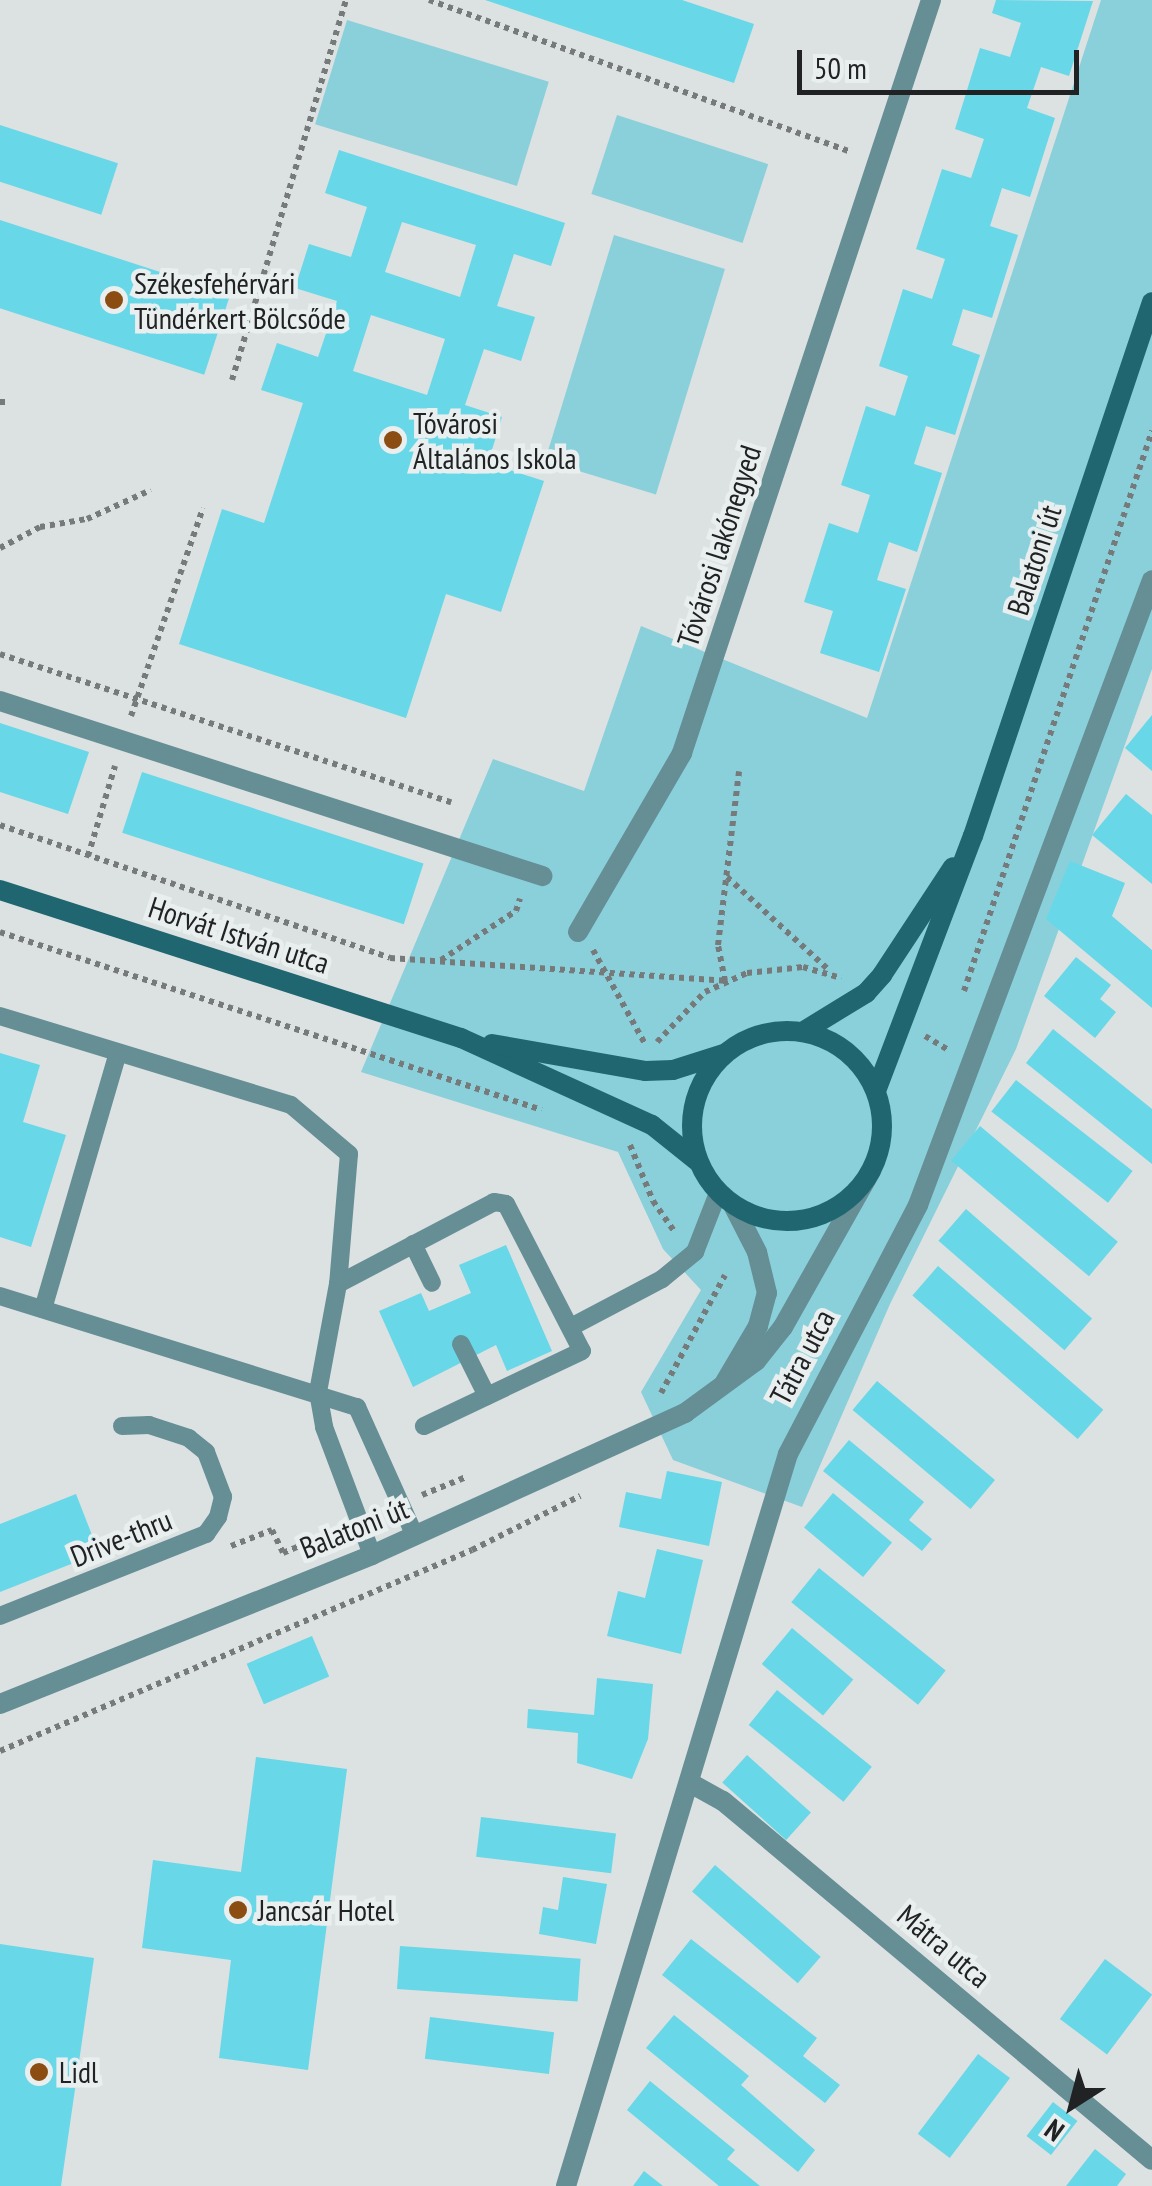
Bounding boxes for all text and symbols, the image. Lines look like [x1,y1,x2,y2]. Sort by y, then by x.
scale bar [802,30,1084,92]
text: 50 m [814,48,867,87]
place label: Székesfehérvári Tündérkert Bölcsőde [134,265,346,336]
marker: Székesfehérvári Tündérkert Bölcsőde [103,289,125,311]
place label: Tóvárosi Általános Iskola [413,405,576,476]
marker: Tóvárosi Általános Iskola [382,429,404,451]
street label: Tóvárosi lakónegyed [670,441,768,651]
street label: Balatoni út [999,501,1069,619]
street label: Horvát István utca [144,889,334,981]
street label: Tátra utca [762,1303,842,1411]
street label: Balatoni út [295,1490,413,1566]
street label: Drive-thru [65,1501,177,1575]
place label: Jancsár Hotel [258,1892,394,1928]
street label: Mátra utca [890,1897,998,1995]
marker: Jancsár Hotel [227,1899,249,1921]
place label: Lidl [59,2054,98,2090]
north arrow [1022,2056,1122,2156]
marker: Lidl [28,2061,50,2083]
text: N [1037,2111,1071,2150]

